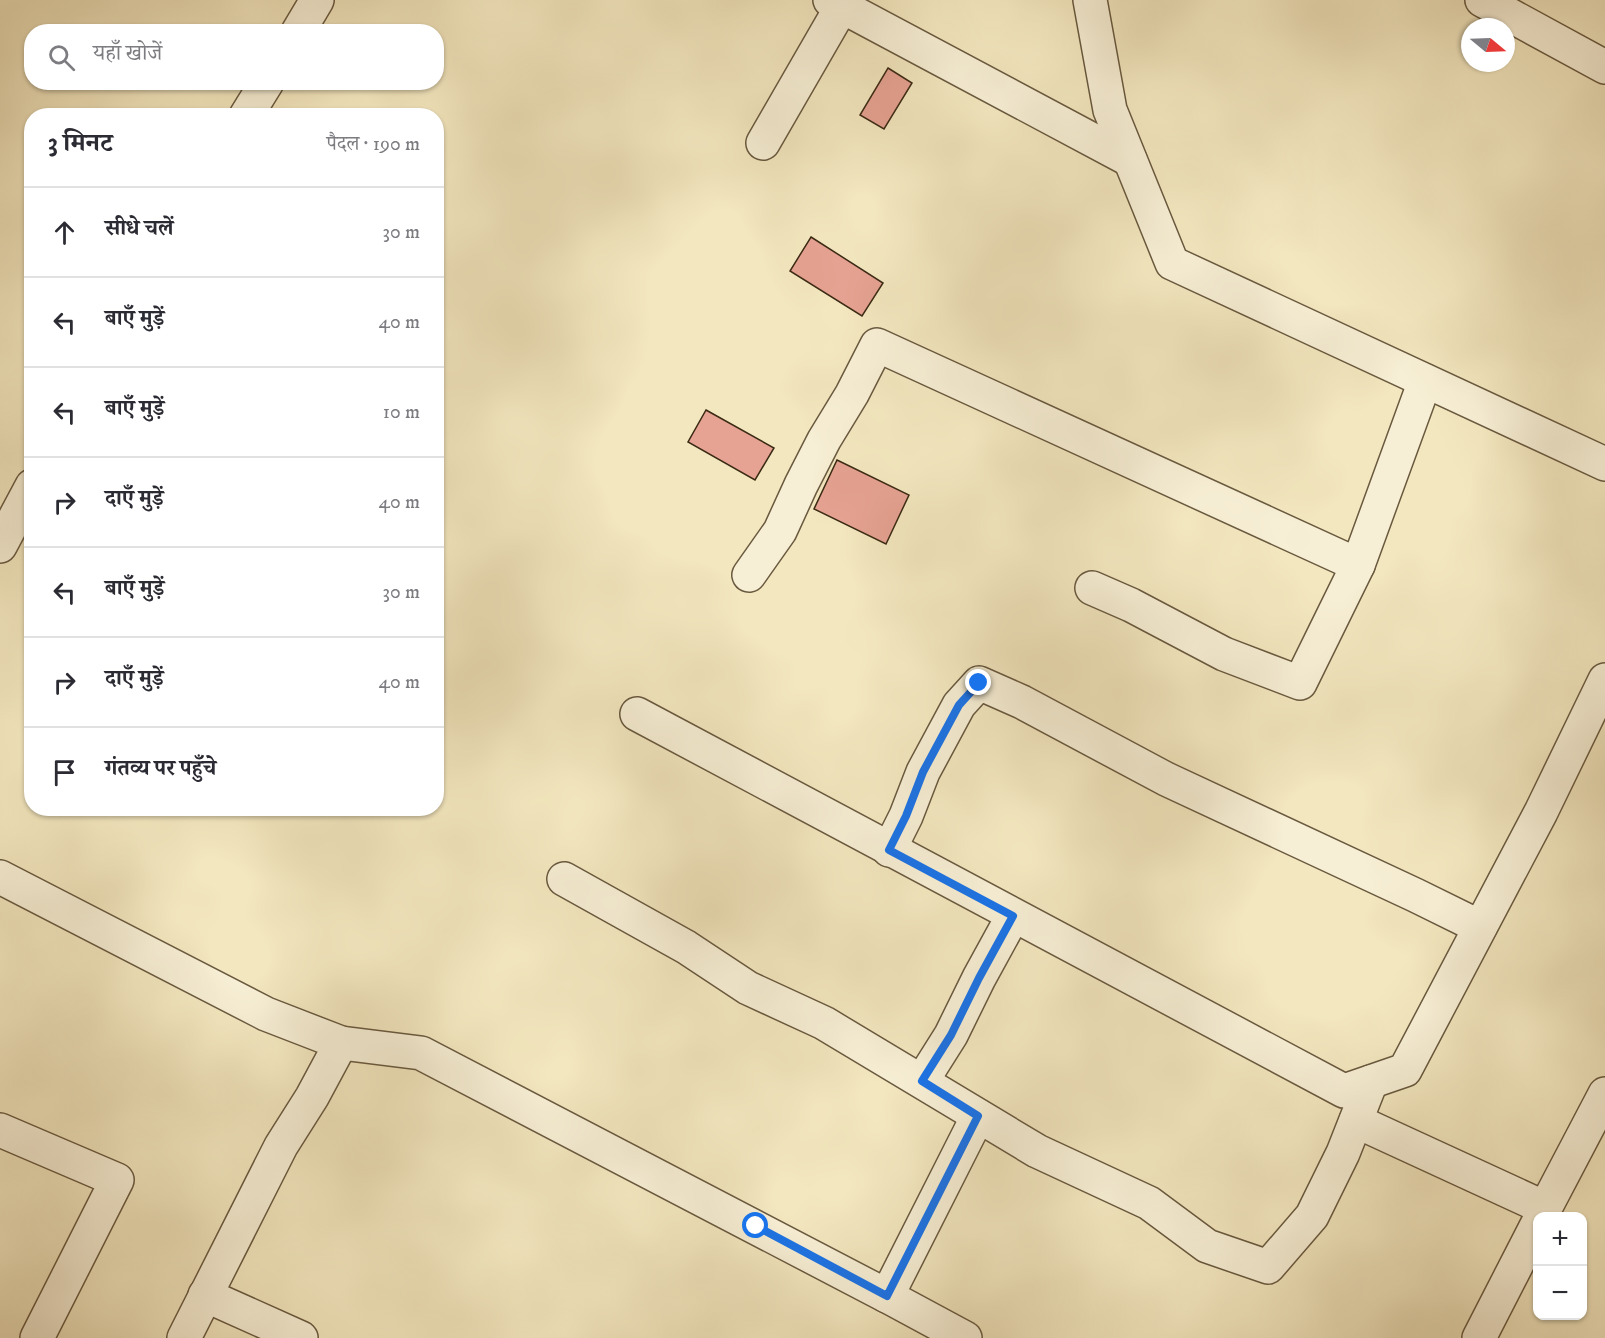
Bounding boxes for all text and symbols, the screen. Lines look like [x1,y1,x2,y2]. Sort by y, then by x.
north arrow [1461,18,1515,72]
search box [24,24,444,90]
text: यहाँ खोजें [93,40,162,67]
icon: search [45,41,78,74]
text: 3 मिनट [48,127,113,160]
text: पैदल · 190 m [327,132,420,157]
text: सीधे चलें [105,215,174,242]
icon: ahead [48,216,81,249]
text: 30 m [382,220,420,245]
text: बाएँ मुड़ें [105,305,164,332]
icon: left [48,306,81,339]
text: 40 m [378,310,420,335]
text: बाएँ मुड़ें [105,395,164,422]
icon: left [48,396,81,429]
text: 10 m [383,400,420,425]
text: दाएँ मुड़ें [105,485,164,512]
icon: right [48,486,81,519]
text: 40 m [378,490,420,515]
text: बाएँ मुड़ें [105,575,164,602]
icon: left [48,576,81,609]
text: 30 m [382,580,420,605]
text: दाएँ मुड़ें [105,665,164,692]
icon: right [48,666,81,699]
route end [965,669,991,695]
text: 40 m [378,670,420,695]
text: गंतव्य पर पहुँचे [105,755,216,782]
icon: arrive [48,756,81,789]
route start [742,1212,768,1238]
map controls [1533,1212,1587,1320]
button: + [1533,1212,1587,1266]
button: − [1533,1266,1587,1320]

